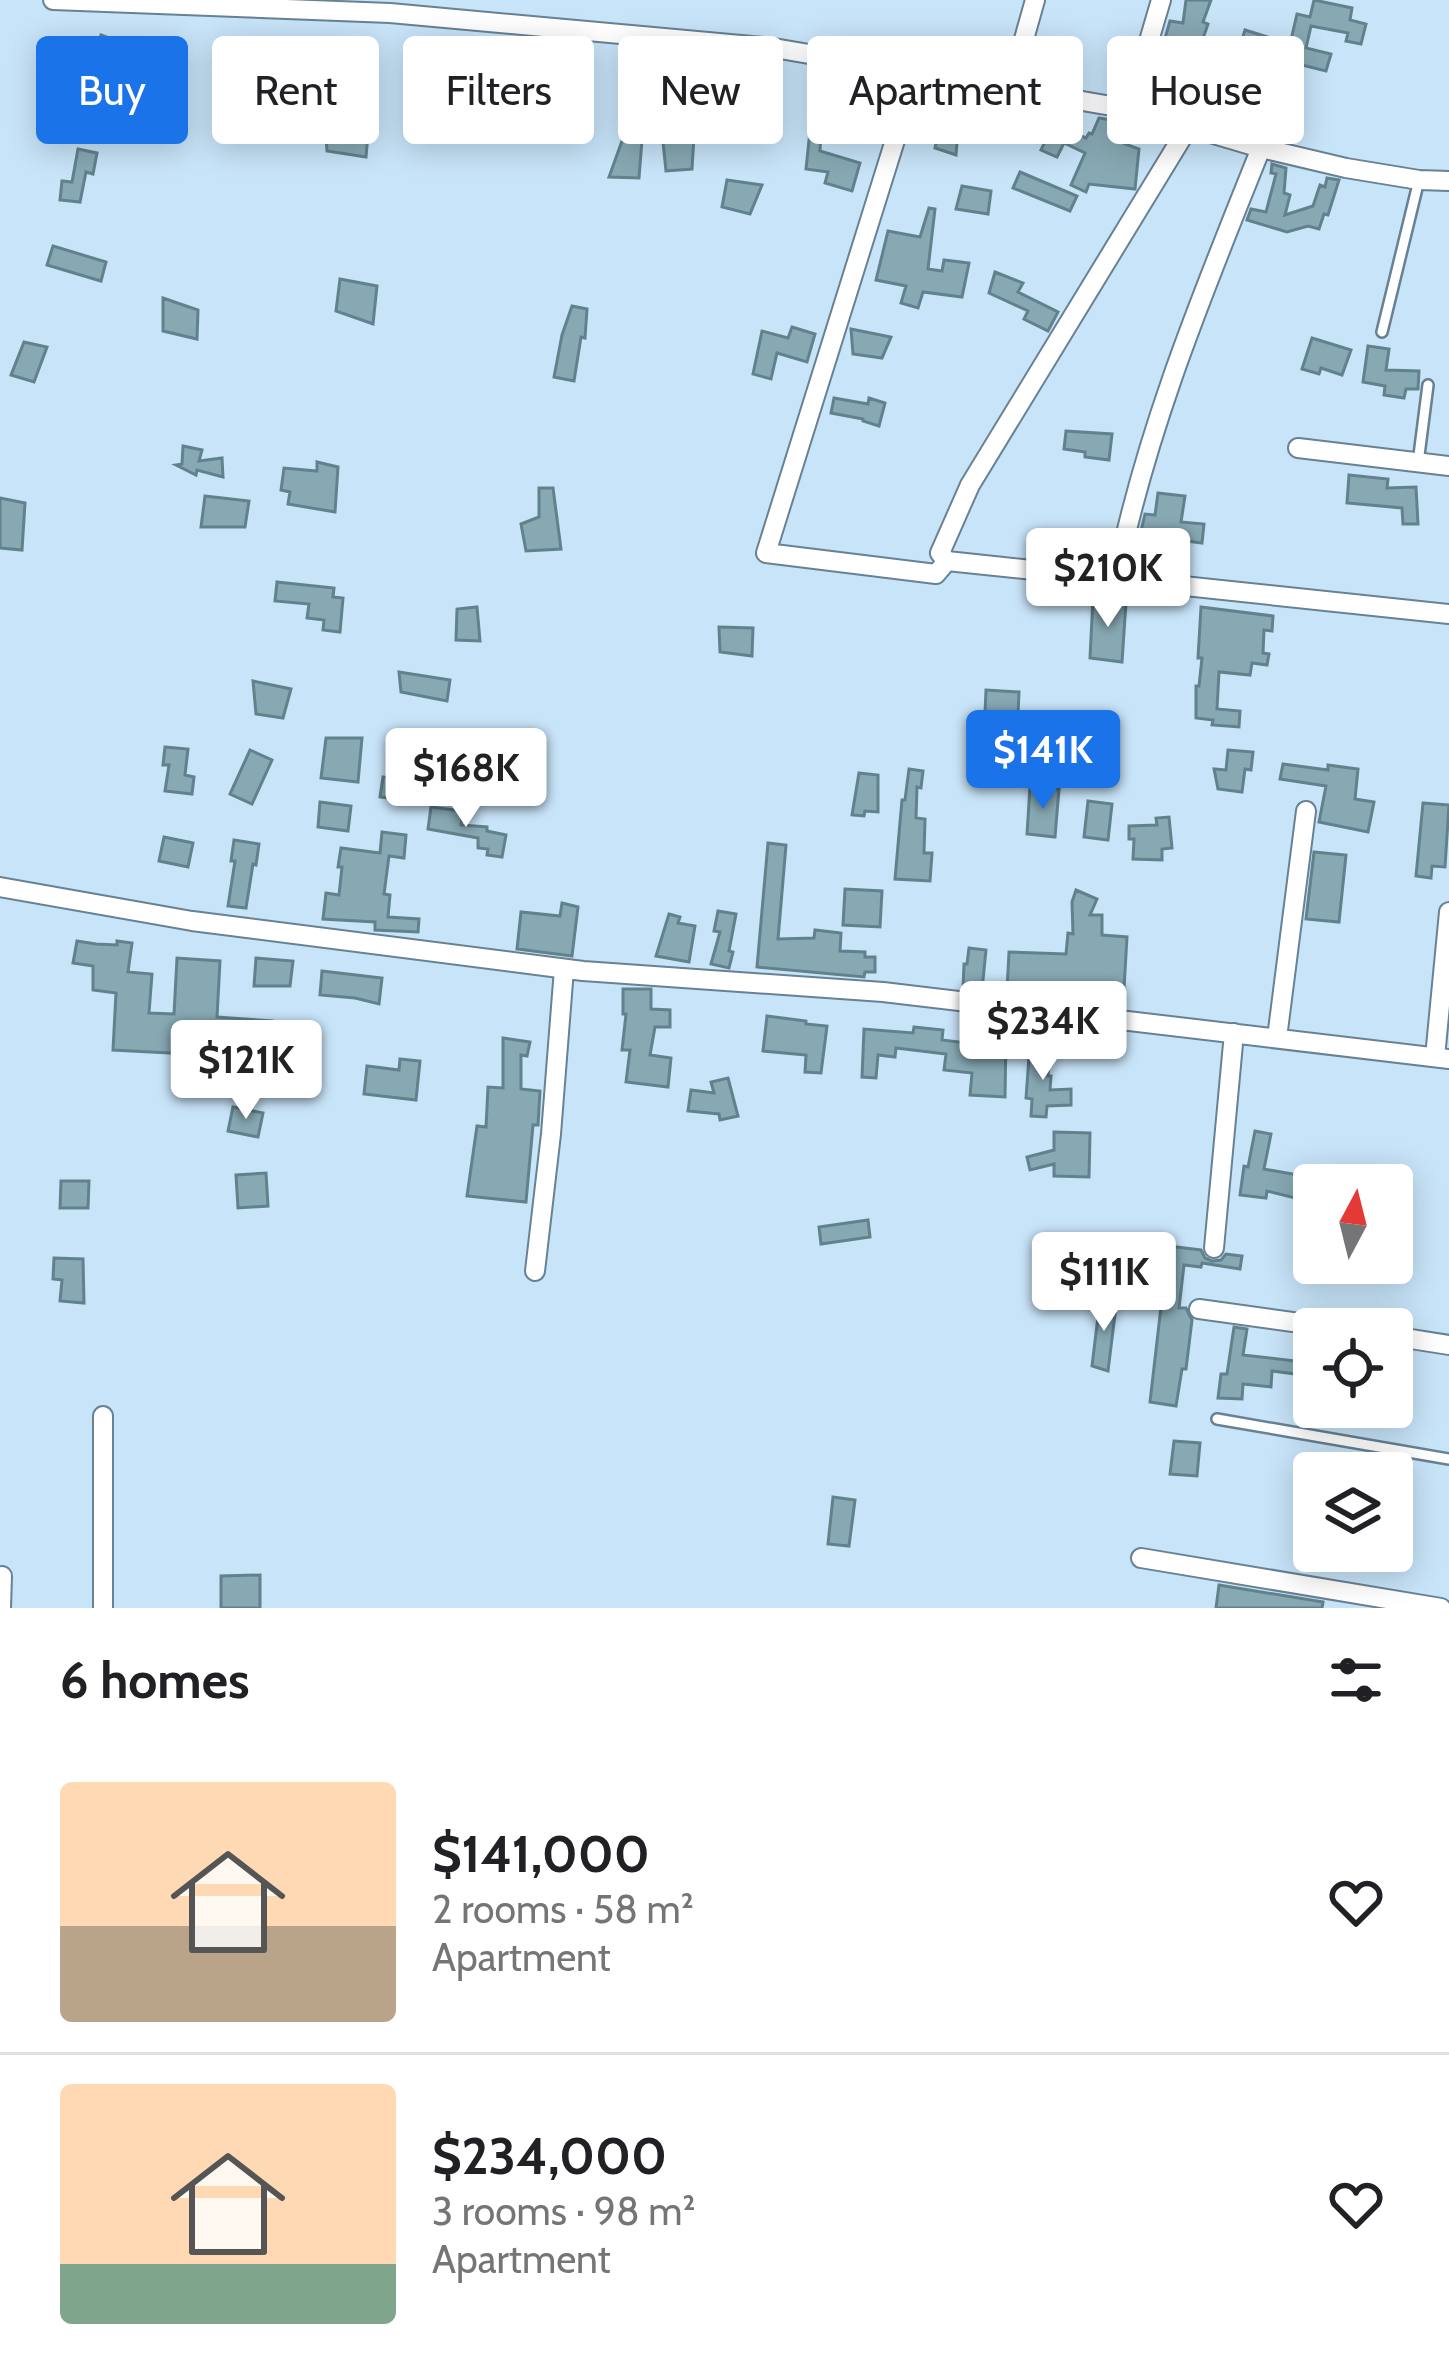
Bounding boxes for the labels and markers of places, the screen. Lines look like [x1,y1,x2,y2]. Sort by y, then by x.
pin: $210K [1024,528,1192,630]
pin: $141K [959,710,1127,812]
pin: $168K [382,728,550,830]
pin: $234K [959,981,1127,1083]
pin: $121K [162,1020,330,1122]
pin: $111K [1020,1232,1188,1334]

